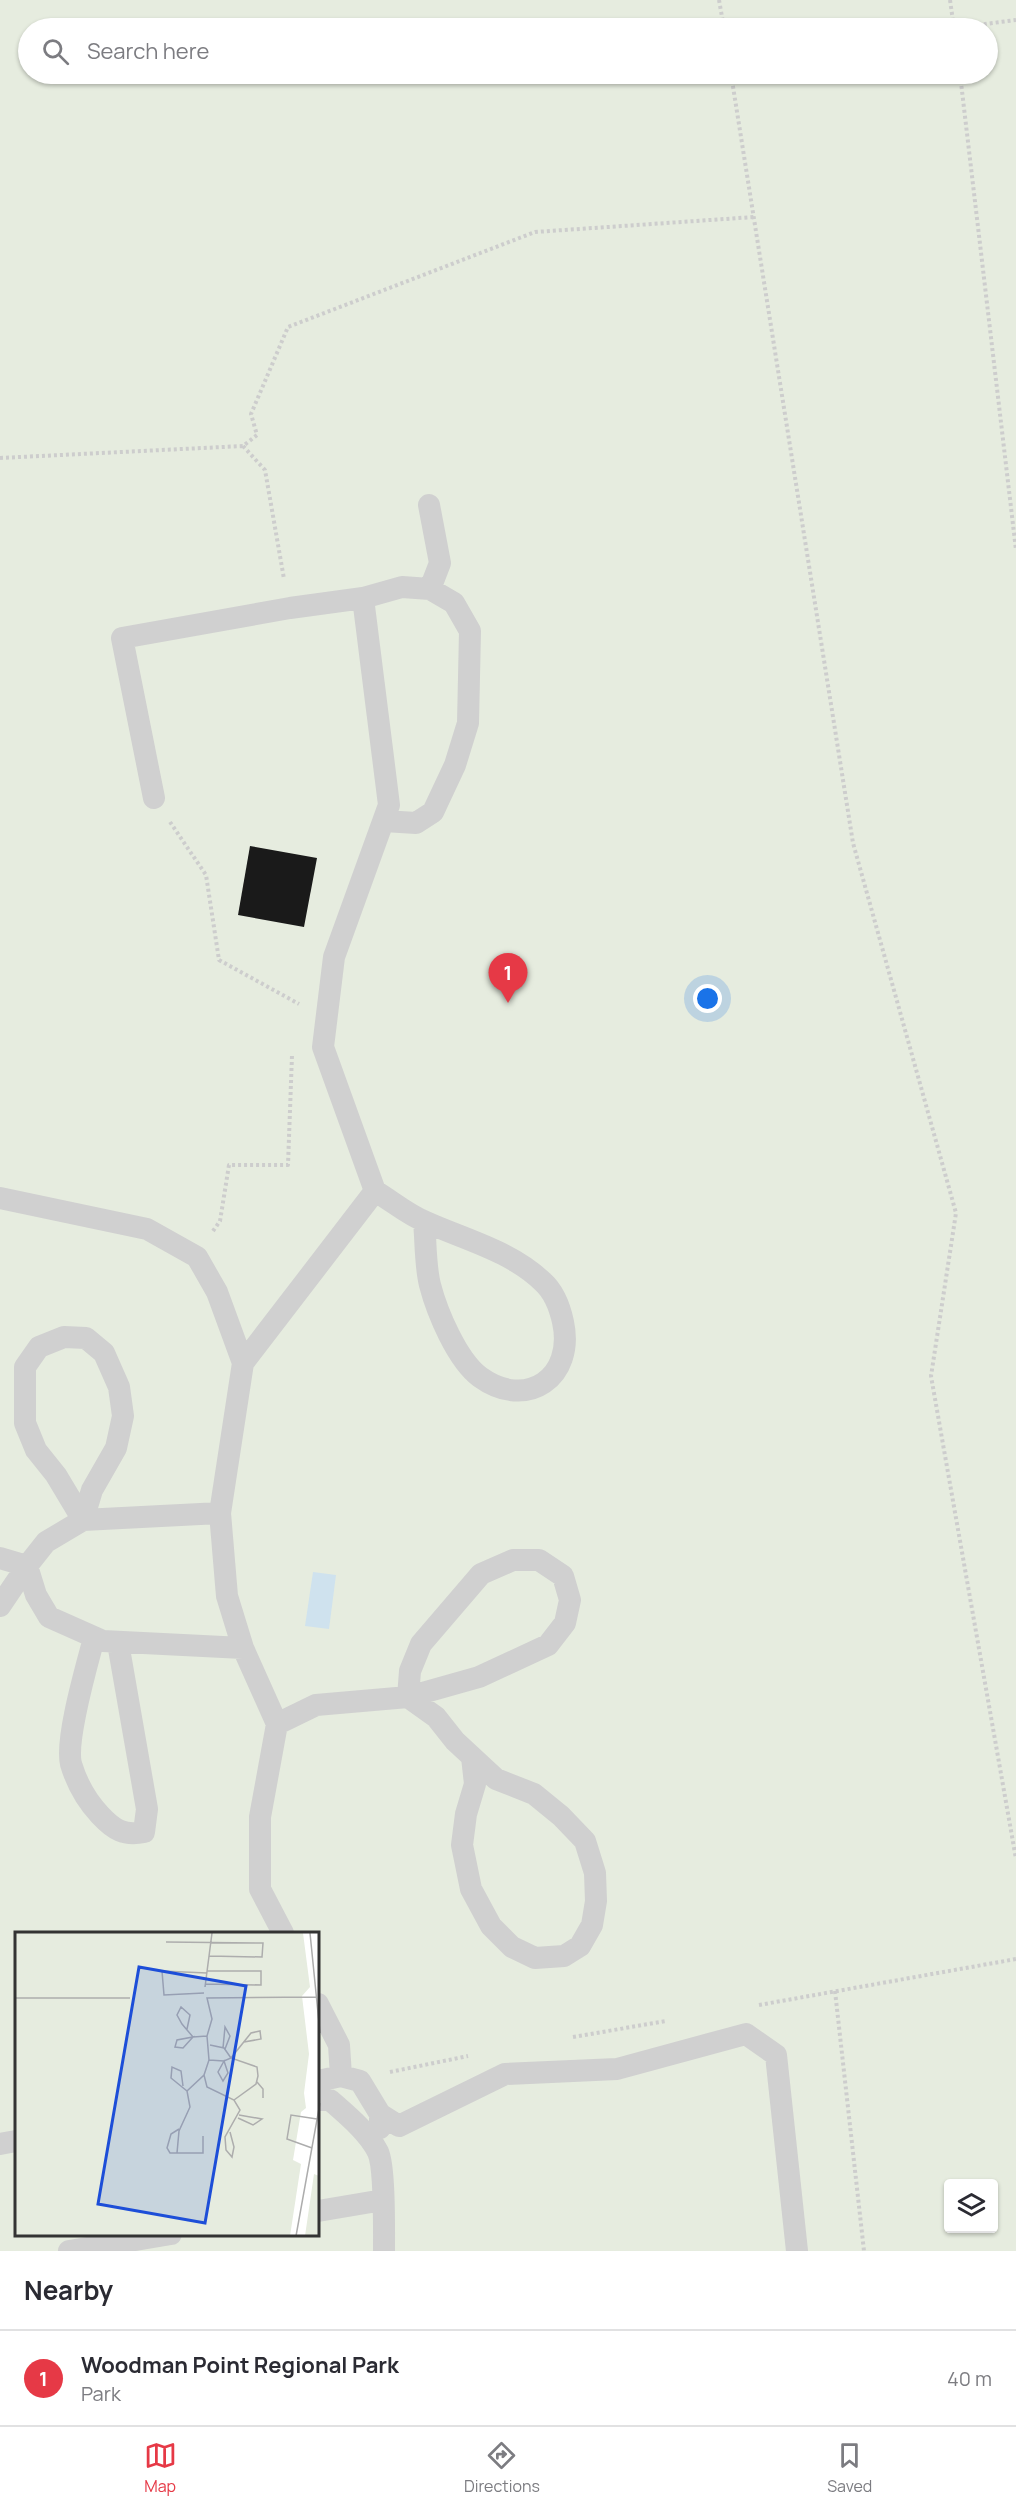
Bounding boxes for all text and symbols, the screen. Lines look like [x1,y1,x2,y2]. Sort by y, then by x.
search box [18,18,998,84]
icon: search [39,35,72,68]
text: Search here [87,36,209,66]
pin: 1 [488,954,528,1003]
your location [693,984,722,1013]
inset map [15,1932,320,2236]
map controls [944,2179,998,2233]
button: layers [944,2179,998,2233]
text: Nearby [24,2272,113,2308]
text: Woodman Point Regional Park [81,2350,399,2380]
text: 1 [39,2365,48,2392]
text: 40 m [947,2365,992,2392]
text: Park [81,2380,121,2407]
tab: Map [144,2439,177,2497]
tab: Directions [464,2439,540,2497]
tab: Saved [827,2439,872,2497]

